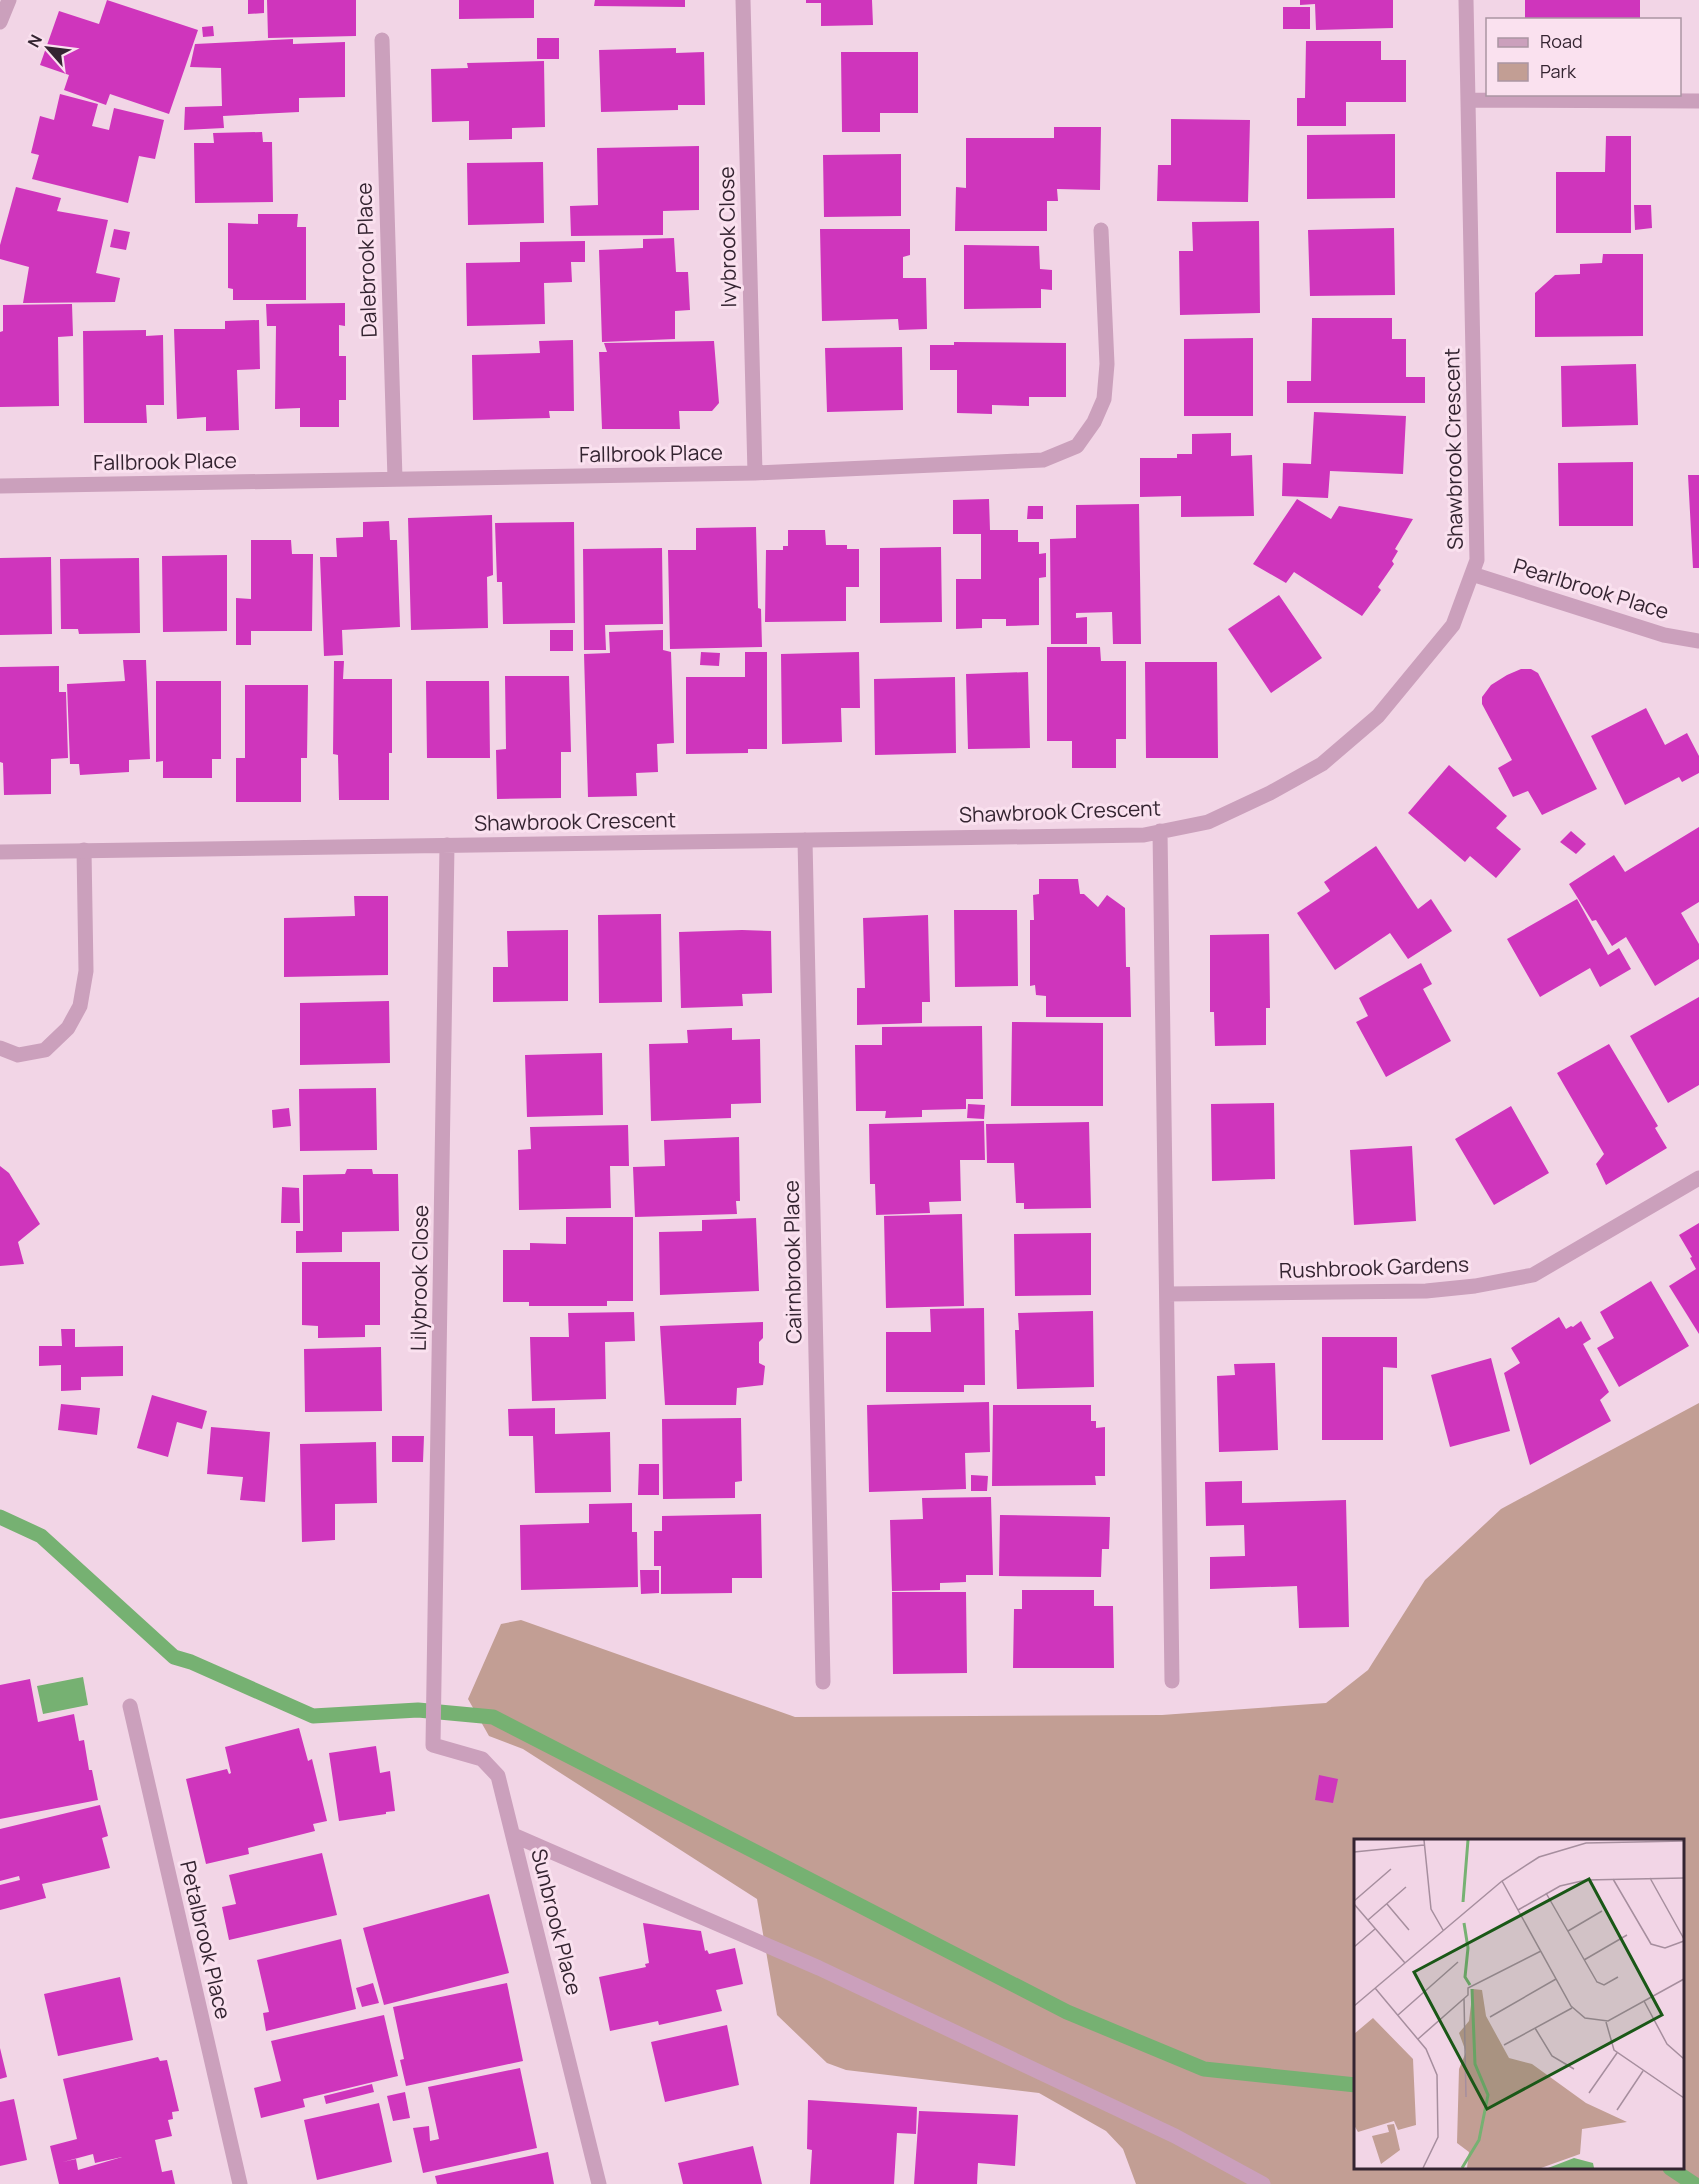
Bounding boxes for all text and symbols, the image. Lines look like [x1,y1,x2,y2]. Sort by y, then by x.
north arrow [18,18,78,78]
legend [1486,18,1681,96]
text: Road [1540,29,1583,53]
text: N [22,31,47,51]
text: Park [1540,59,1577,83]
street label: Ivybrook Close [712,166,742,308]
street label: Dalebrook Place [349,182,383,338]
street label: Shawbrook Crescent [1437,348,1469,550]
street label: Fallbrook Place [579,438,723,468]
street label: Fallbrook Place [93,446,237,476]
street label: Pearlbrook Place [1510,551,1672,625]
street label: Shawbrook Crescent [959,793,1161,829]
street label: Shawbrook Crescent [474,805,676,837]
street label: Cairnbrook Place [777,1180,807,1344]
street label: Lilybrook Close [404,1205,434,1351]
street label: Rushbrook Gardens [1278,1250,1469,1284]
inset map [1354,1839,1684,2169]
street label: Sunbrook Place [525,1846,589,1998]
street label: Petalbrook Place [174,1858,238,2022]

